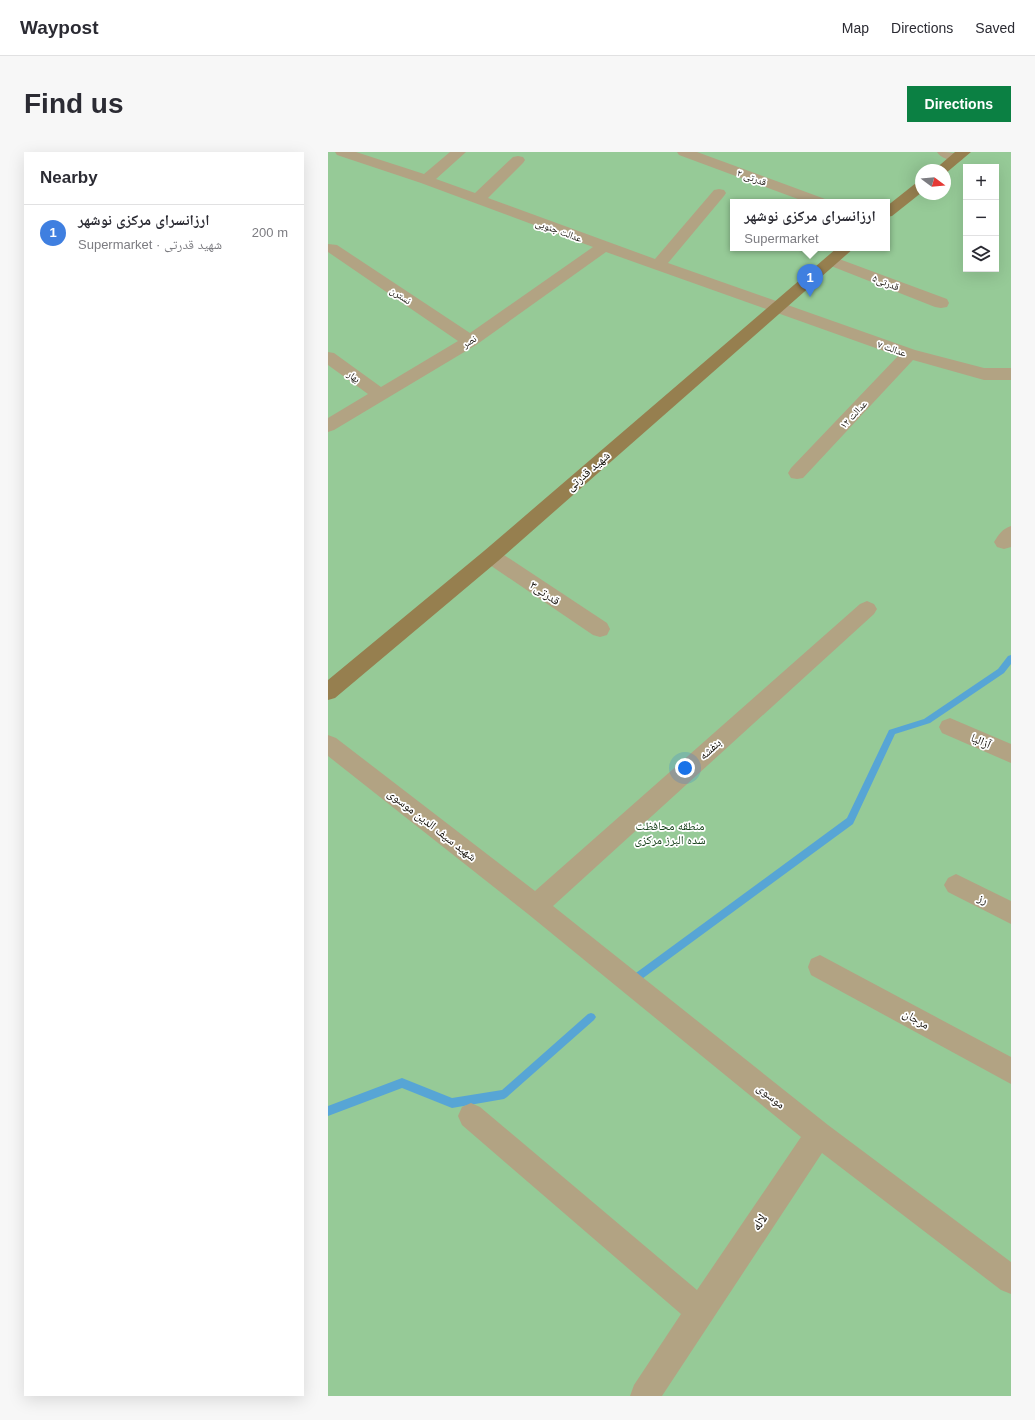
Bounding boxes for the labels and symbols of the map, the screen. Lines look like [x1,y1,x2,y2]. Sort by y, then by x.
north arrow [915,164,951,200]
street label: قدرتی ۲ [735,167,768,189]
street label: عدالت جنوبی [534,217,584,245]
pin: 1 [797,264,823,297]
street label: قدرتی۵ [871,272,901,293]
street label: نسترن [388,284,413,307]
street label: نصر [459,333,479,351]
street label: ۷ عدالت [876,338,908,359]
street label: بهار [344,368,362,385]
street label: عدالت ۱۲ [838,398,869,431]
street label: شهید قدرتی [563,448,613,494]
street label: قدرتی۳ [527,578,563,608]
street label: آزالیا [969,730,994,752]
street label: بنفشه [696,735,724,763]
your location [675,758,695,778]
street label: شهید سیف الدین موسوی [385,786,479,864]
park label: منطقه محافظت شده البرز مرکزی [634,819,706,847]
street label: رز [975,890,991,908]
street label: مرجان [900,1006,932,1032]
street label: موسوی [754,1080,788,1112]
street label: لاله [748,1211,770,1233]

